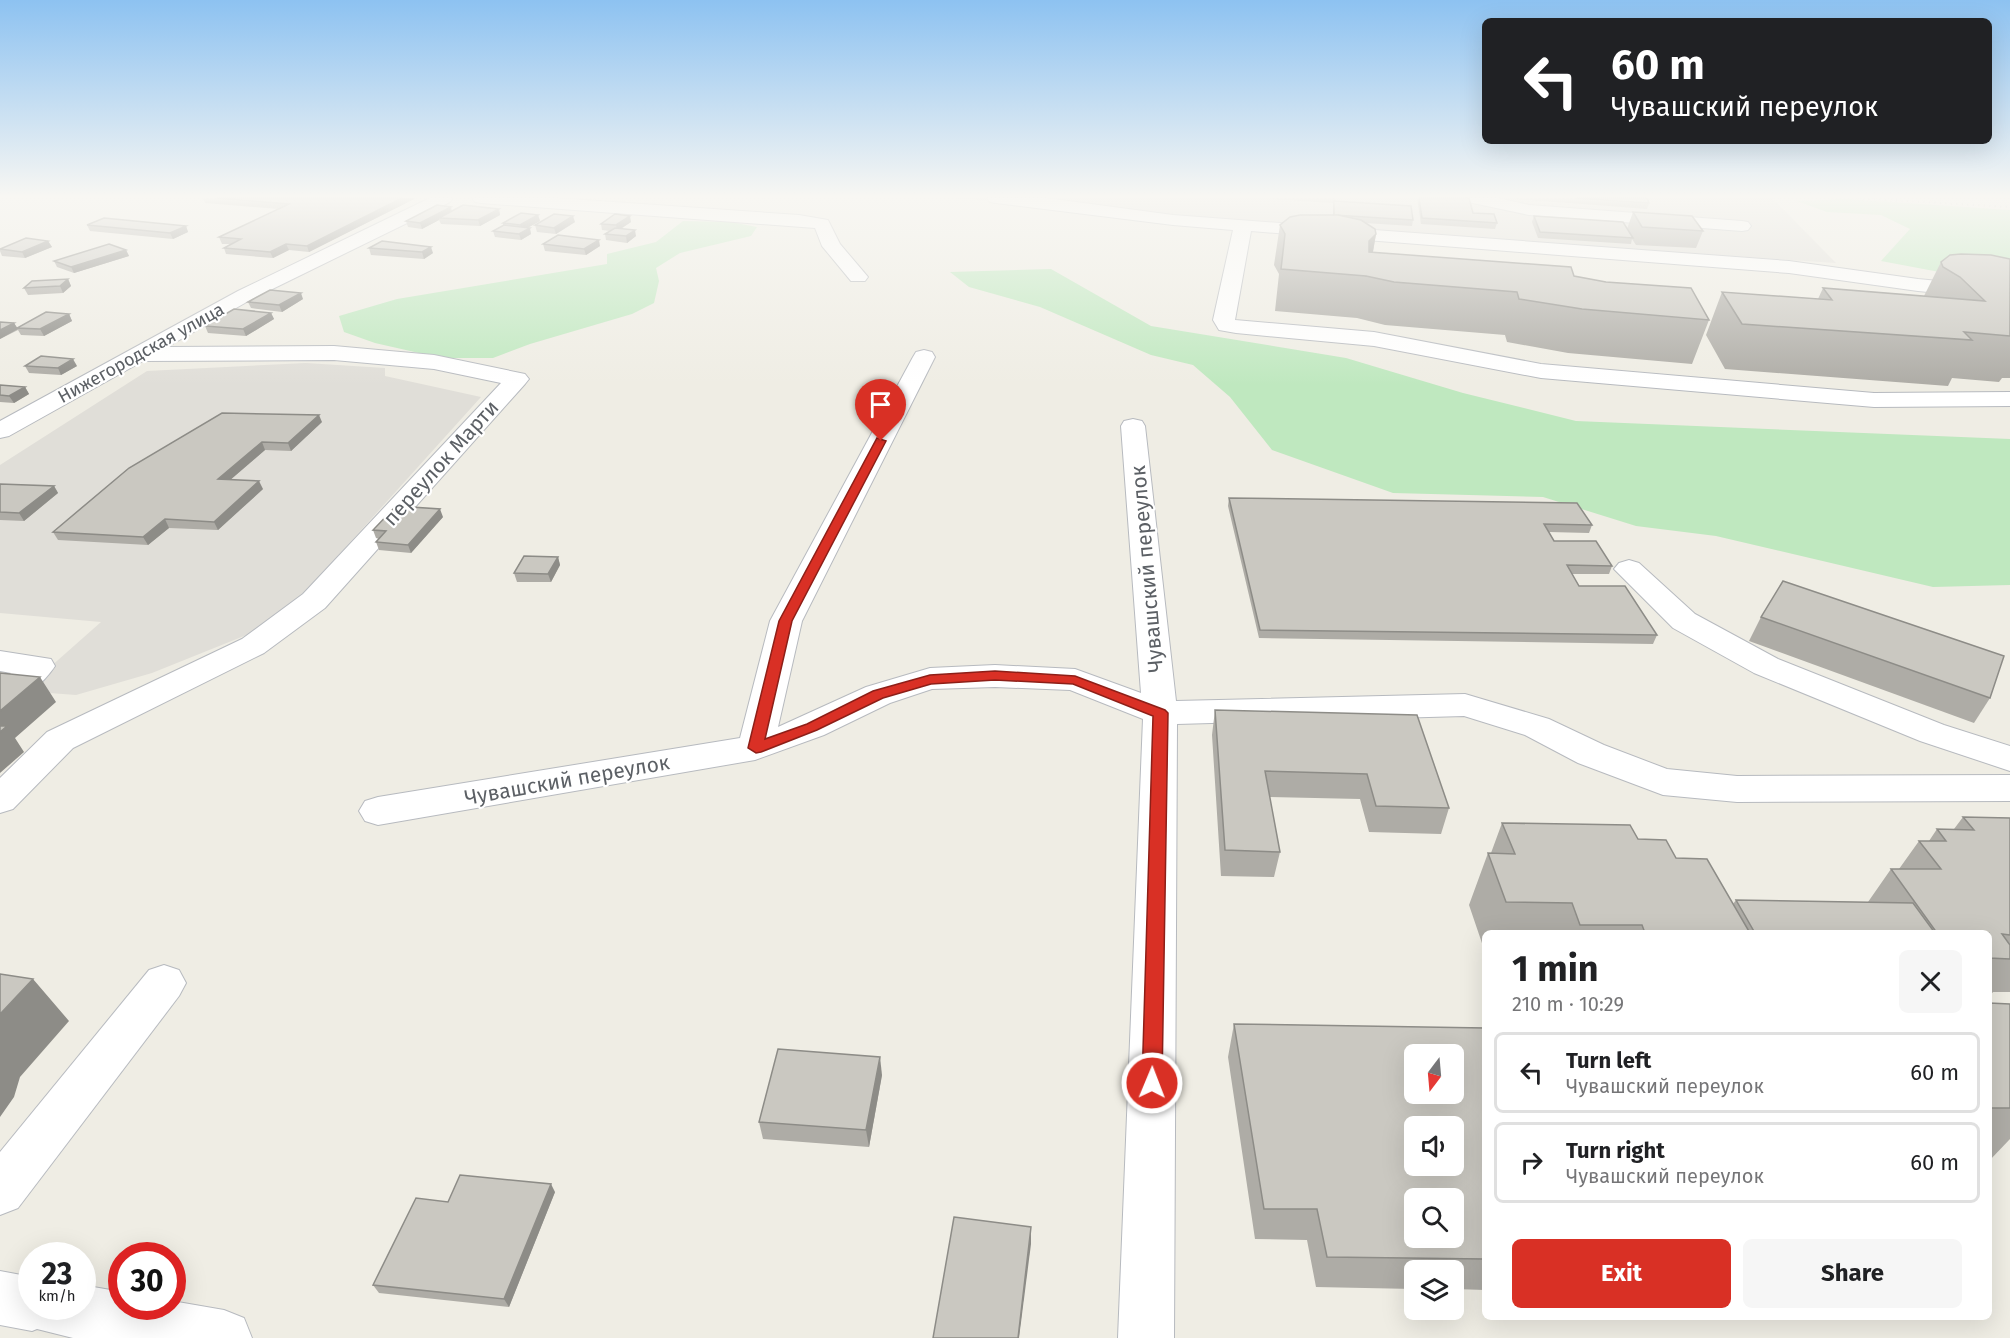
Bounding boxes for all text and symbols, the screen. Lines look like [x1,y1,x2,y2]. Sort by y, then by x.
text: 60 m [1611,40,1705,90]
icon: left [1512,42,1590,120]
text: Чувашский переулок [1611,91,1878,123]
street label: Нижегородская улица [54,298,228,408]
pin [855,379,906,441]
icon: arrive [864,388,897,421]
street label: переулок Марти [378,395,504,531]
street label: Чувашский переулок [1125,464,1169,674]
street label: Чувашский переулок [462,749,672,811]
text: 1 min [1512,947,1599,991]
button: close [1899,950,1962,1013]
text: 210 m · 10:29 [1512,992,1624,1016]
north arrow [1404,1044,1464,1104]
map controls [1404,1044,1464,1320]
text: Turn left [1566,1047,1651,1074]
position arrow [1120,1051,1184,1115]
icon: left [1515,1056,1548,1089]
text: 60 m [1910,1059,1959,1086]
text: Чувашский переулок [1566,1074,1764,1098]
button: sound [1404,1116,1464,1176]
text: Turn right [1566,1137,1665,1164]
icon: right [1515,1146,1548,1179]
text: 60 m [1910,1149,1959,1176]
text: Чувашский переулок [1566,1164,1764,1188]
button: search [1404,1188,1464,1248]
button: Exit [1512,1239,1731,1308]
button: Share [1743,1239,1962,1308]
speed limit sign: 30 [108,1242,186,1320]
text: 23 [42,1256,72,1292]
button: layers [1404,1260,1464,1320]
text: km/h [38,1287,76,1305]

